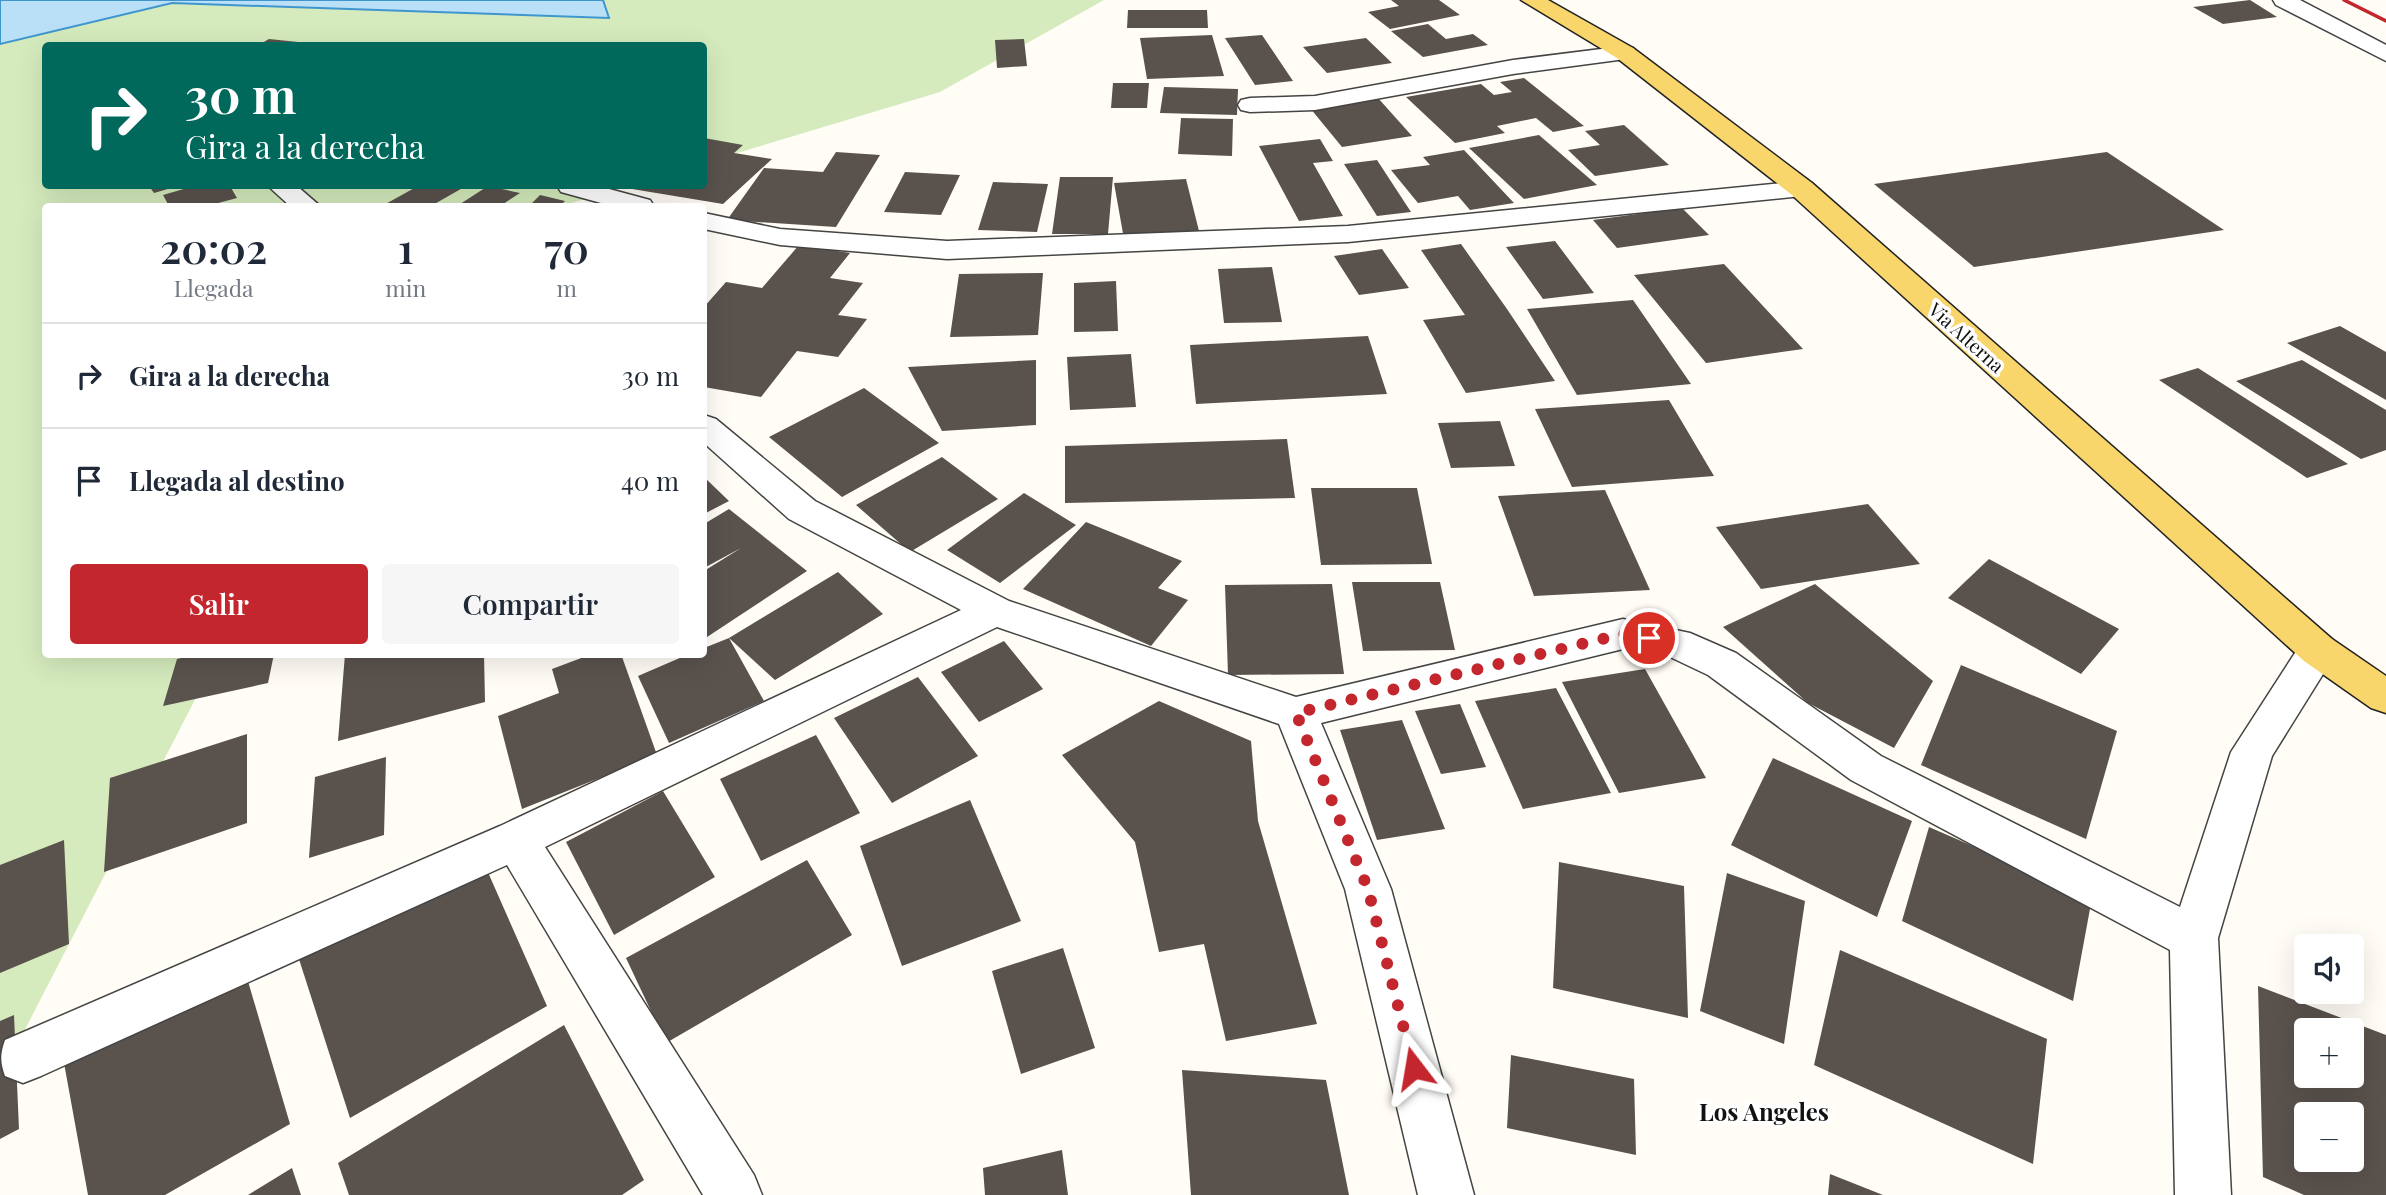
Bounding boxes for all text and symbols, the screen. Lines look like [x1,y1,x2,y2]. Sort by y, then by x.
text: 30 m [185,61,296,126]
icon: right [70,70,161,161]
text: Gira a la derecha [185,124,425,167]
text: 20:02 [160,219,267,275]
text: 1 [398,219,414,275]
text: 70 [544,219,589,275]
text: Llegada [174,272,254,303]
text: min [385,272,426,303]
text: m [556,272,577,303]
street label: Via Alterna [1923,295,2011,378]
icon: right [70,357,108,395]
text: Gira a la derecha [129,358,330,393]
text: 30 m [622,358,679,393]
icon: arrive [70,462,108,500]
text: Llegada al destino [129,463,345,498]
text: 40 m [621,463,679,498]
button: Salir [70,564,368,644]
button: Compartir [382,564,679,644]
pin [1619,608,1679,668]
icon: arrive [1630,619,1668,657]
map controls [2294,934,2364,1172]
button: sound [2294,934,2364,1004]
button: + [2294,1018,2364,1088]
position arrow [1377,1031,1451,1105]
district label: Los Angeles [1699,1095,1829,1127]
button: − [2294,1102,2364,1172]

